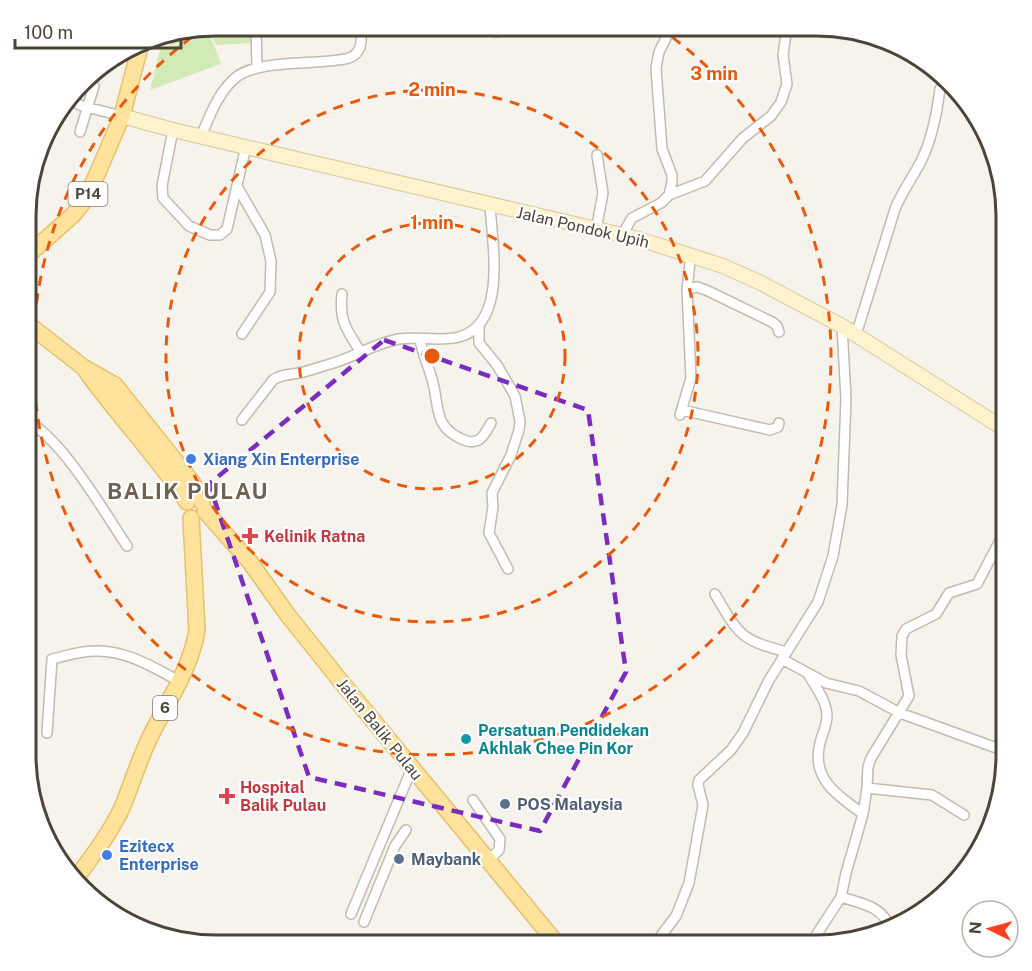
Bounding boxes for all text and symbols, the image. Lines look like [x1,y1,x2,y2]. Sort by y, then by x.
scale bar [15,12,182,50]
text: 100 m [24,22,73,43]
text: 3 min [690,63,738,84]
text: 2 min [408,79,456,100]
road number: P14 [68,182,107,206]
street label: Jalan Pondok Upih [515,203,651,252]
text: 1 min [410,212,454,233]
centre of rings [422,346,442,366]
place label: Xiang Xin Enterprise [203,450,359,469]
marker: Xiang Xin Enterprise [184,452,198,466]
district label: BALIK PULAU [107,478,269,504]
marker: Kelinik Ratna [241,527,259,545]
place label: Kelinik Ratna [264,527,365,546]
street label: Jalan Balik Pulau [333,675,426,784]
road number: 6 [153,696,177,720]
place label: Persatuan Pendidekan Akhlak Chee Pin Kor [478,721,649,758]
marker: Persatuan Pendidekan Akhlak Chee Pin Kor [459,732,473,746]
place label: Hospital Balik Pulau [240,778,326,815]
marker: Hospital Balik Pulau [218,787,236,805]
place label: POS Malaysia [517,795,623,814]
marker: POS Malaysia [498,797,512,811]
place label: Ezitecx Enterprise [119,837,199,874]
marker: Ezitecx Enterprise [100,848,114,862]
place label: Maybank [411,850,481,869]
marker: Maybank [392,852,406,866]
north arrow [960,899,1020,959]
text: N [966,921,986,935]

